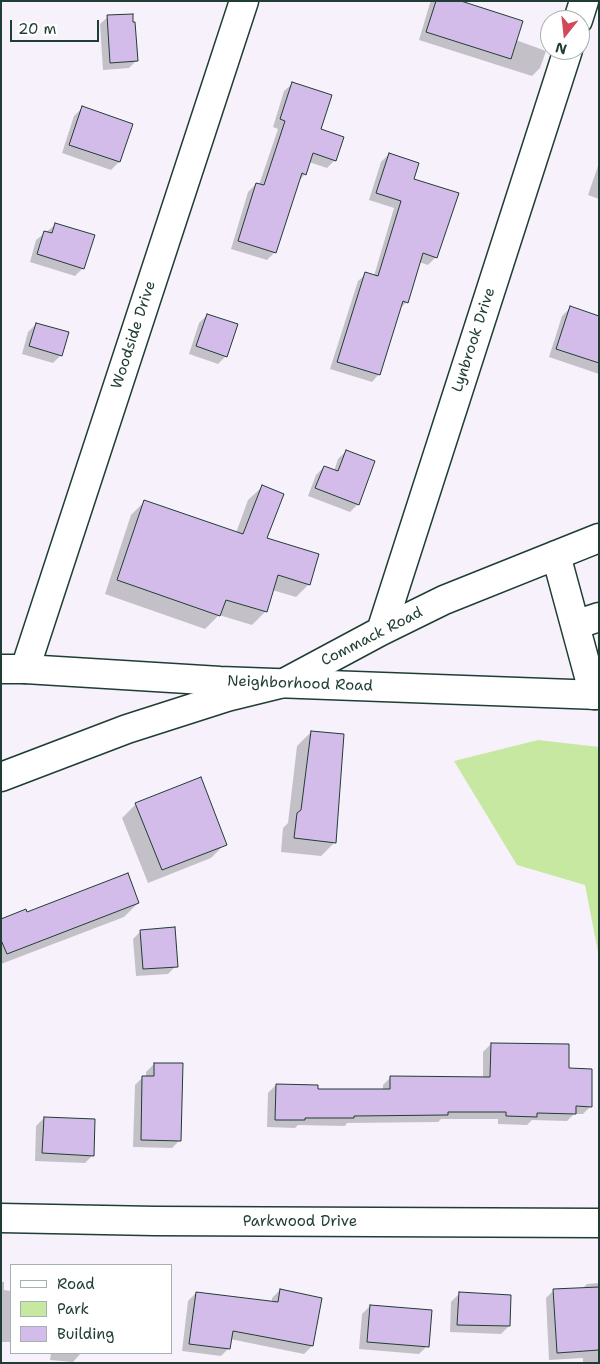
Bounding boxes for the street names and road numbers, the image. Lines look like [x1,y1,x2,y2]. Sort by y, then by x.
street label: Woodside Drive [108,279,160,391]
street label: Lynbrook Drive [449,285,499,395]
street label: Commack Road [318,604,426,670]
street label: Neighborhood Road [227,672,373,696]
street label: Parkwood Drive [243,1213,357,1231]

